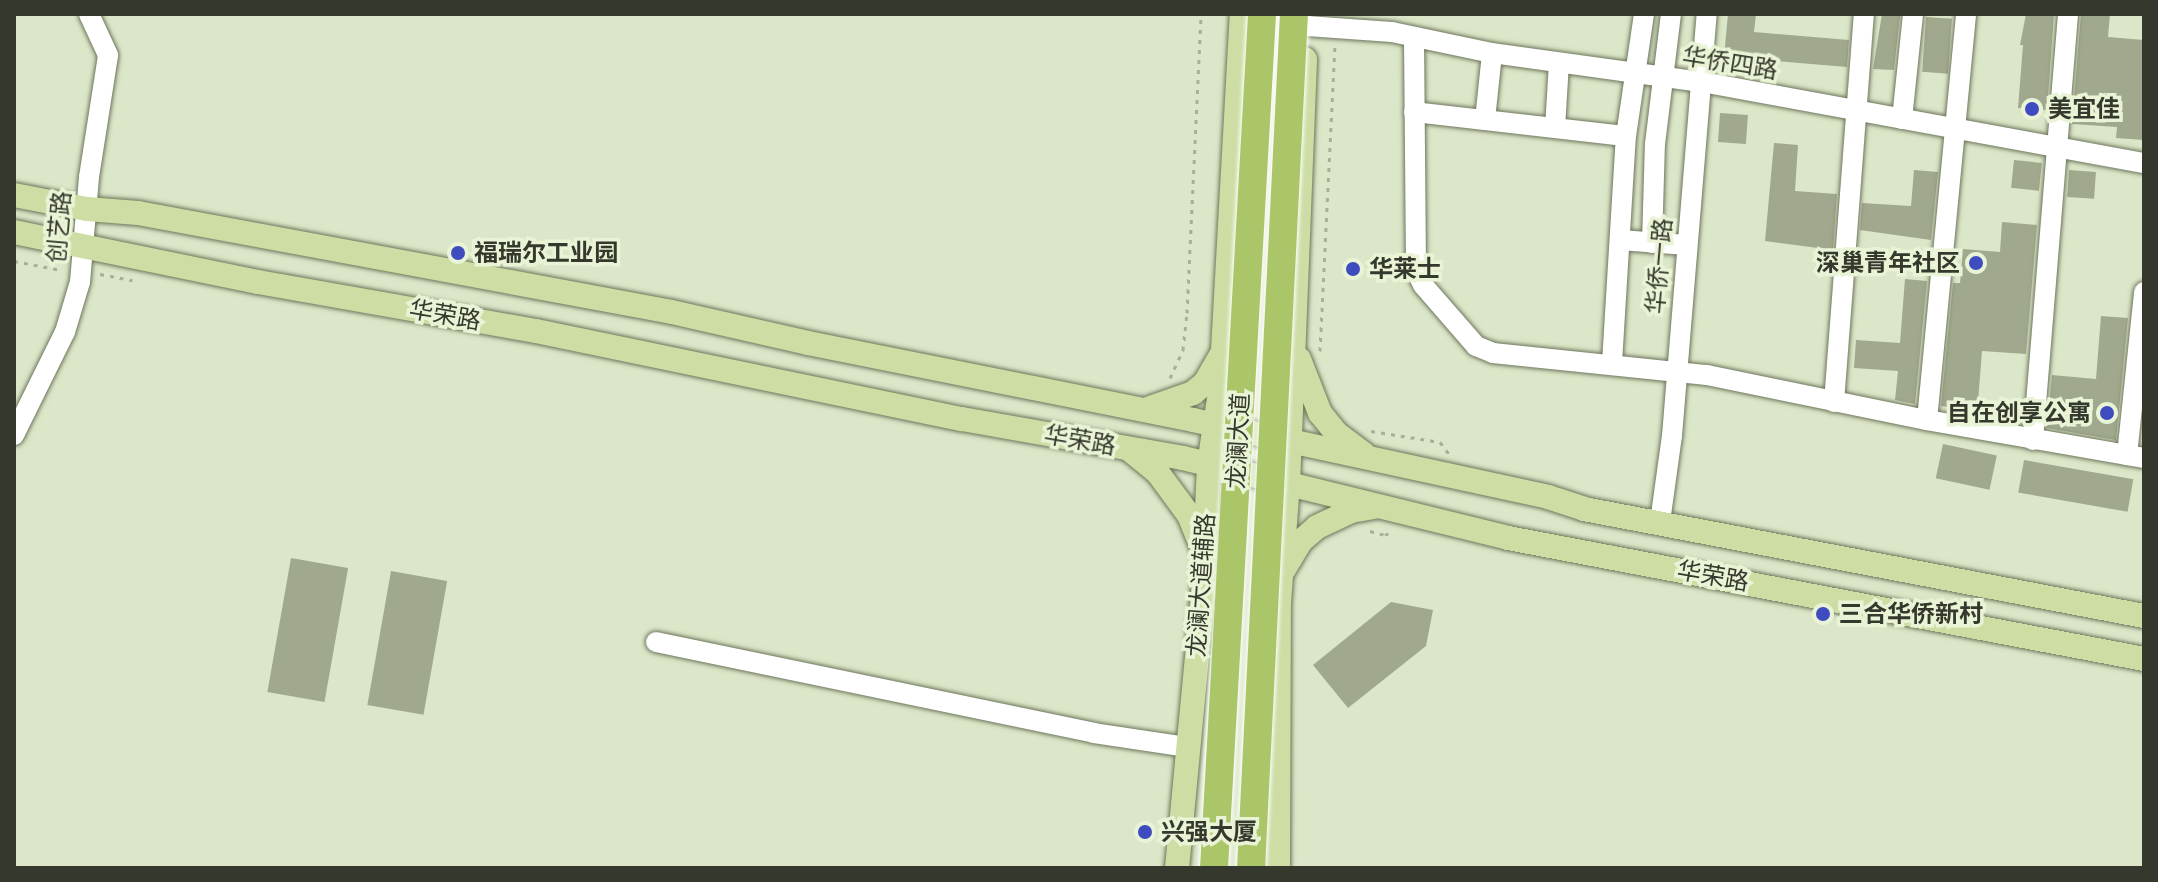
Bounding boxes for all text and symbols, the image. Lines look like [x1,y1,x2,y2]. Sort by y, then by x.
street label: 华侨四路 [1680,41,1780,85]
place label: 美宜佳 [2048,95,2120,123]
marker: 美宜佳 [2023,100,2041,118]
street label: 创艺路 [42,190,76,264]
street label: 华侨一路 [1640,217,1678,315]
place label: 福瑞尔工业园 [474,239,618,267]
marker: 福瑞尔工业园 [449,244,467,262]
place label: 深巢青年社区 [1816,249,1960,277]
marker: 深巢青年社区 [1967,254,1985,272]
place label: 华莱士 [1369,255,1441,283]
marker: 华莱士 [1344,260,1362,278]
street label: 华荣路 [407,295,483,335]
street label: 龙澜大道 [1221,392,1255,490]
place label: 自在创享公寓 [1947,399,2091,427]
marker: 自在创享公寓 [2098,404,2116,422]
street label: 华荣路 [1042,420,1118,460]
street label: 龙澜大道辅路 [1182,512,1220,658]
street label: 华荣路 [1675,556,1751,596]
place label: 三合华侨新村 [1839,600,1983,628]
marker: 三合华侨新村 [1814,605,1832,623]
place label: 兴强大厦 [1161,818,1257,846]
marker: 兴强大厦 [1136,823,1154,841]

